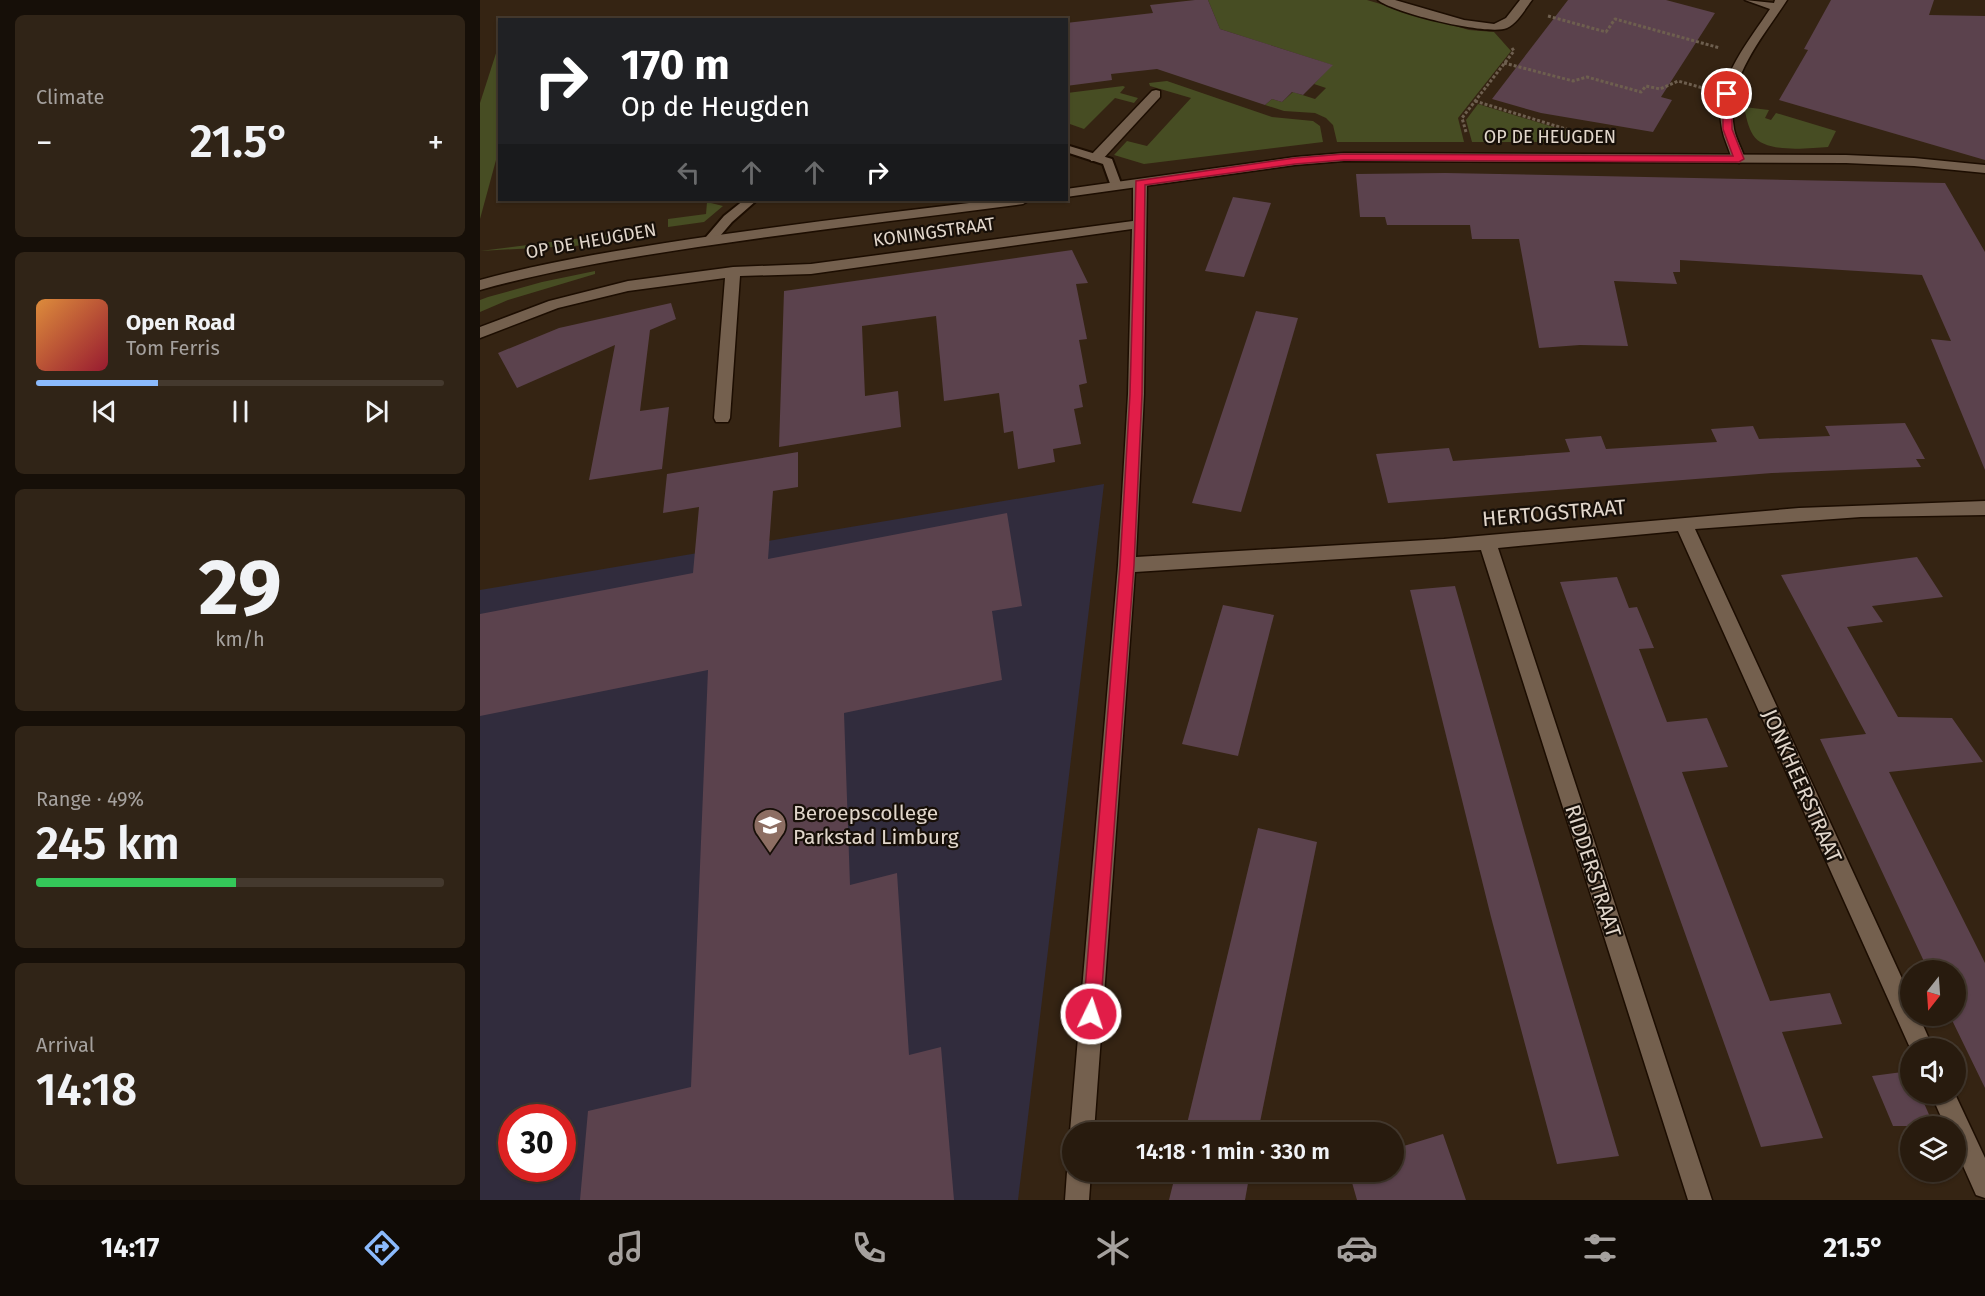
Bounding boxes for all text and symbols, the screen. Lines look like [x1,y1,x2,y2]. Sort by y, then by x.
text: 170 m [621,40,730,90]
icon: right [522,42,600,120]
pin [1701,68,1752,119]
icon: arrive [1710,77,1743,110]
text: Climate [36,85,104,109]
text: Op de Heugden [621,91,810,123]
text: 21.5° [190,115,290,169]
text: − [36,123,53,163]
text: + [428,123,444,163]
street label: OP DE HEUGDEN [1484,126,1616,148]
icon: left [672,156,705,189]
icon: ahead [735,156,768,189]
icon: ahead [798,156,831,189]
icon: right [861,156,894,189]
street label: KONINGSTRAAT [872,212,997,251]
street label: OP DE HEUGDEN [524,219,658,263]
text: Open Road [126,309,236,336]
text: Tom Ferris [126,336,220,360]
icon: previous [88,395,121,428]
icon: pause [224,395,257,428]
icon: next [360,395,393,428]
street label: HERTOGSTRAAT [1481,494,1627,532]
text: 29 [198,541,282,635]
text: km/h [215,627,265,651]
street label: JONKHEERSTRAAT [1756,705,1848,867]
text: Range · 49% [36,787,144,811]
place label: Beroepscollege Parkstad Limburg [793,800,959,850]
street label: RIDDERSTRAAT [1559,801,1627,941]
school or university icon: Beroepscollege Parkstad Limburg [752,807,788,854]
text: 245 km [36,817,180,871]
north arrow [1900,960,1966,1026]
map controls [1900,960,1966,1182]
position arrow [1059,982,1123,1046]
text: Arrival [36,1033,95,1057]
button: sound [1900,1038,1966,1104]
text: 14:18 [36,1063,137,1117]
speed limit sign: 30 [498,1104,576,1182]
button: layers [1900,1116,1966,1182]
text: 14:18 · 1 min · 330 m [1136,1138,1330,1165]
icon: directions [361,1227,403,1269]
icon: music [605,1227,647,1269]
icon: phone [848,1227,890,1269]
icon: climate [1092,1227,1134,1269]
icon: car [1336,1227,1378,1269]
icon: filters [1579,1227,1621,1269]
text: 14:17 [101,1232,159,1264]
text: 21.5° [1823,1232,1884,1264]

